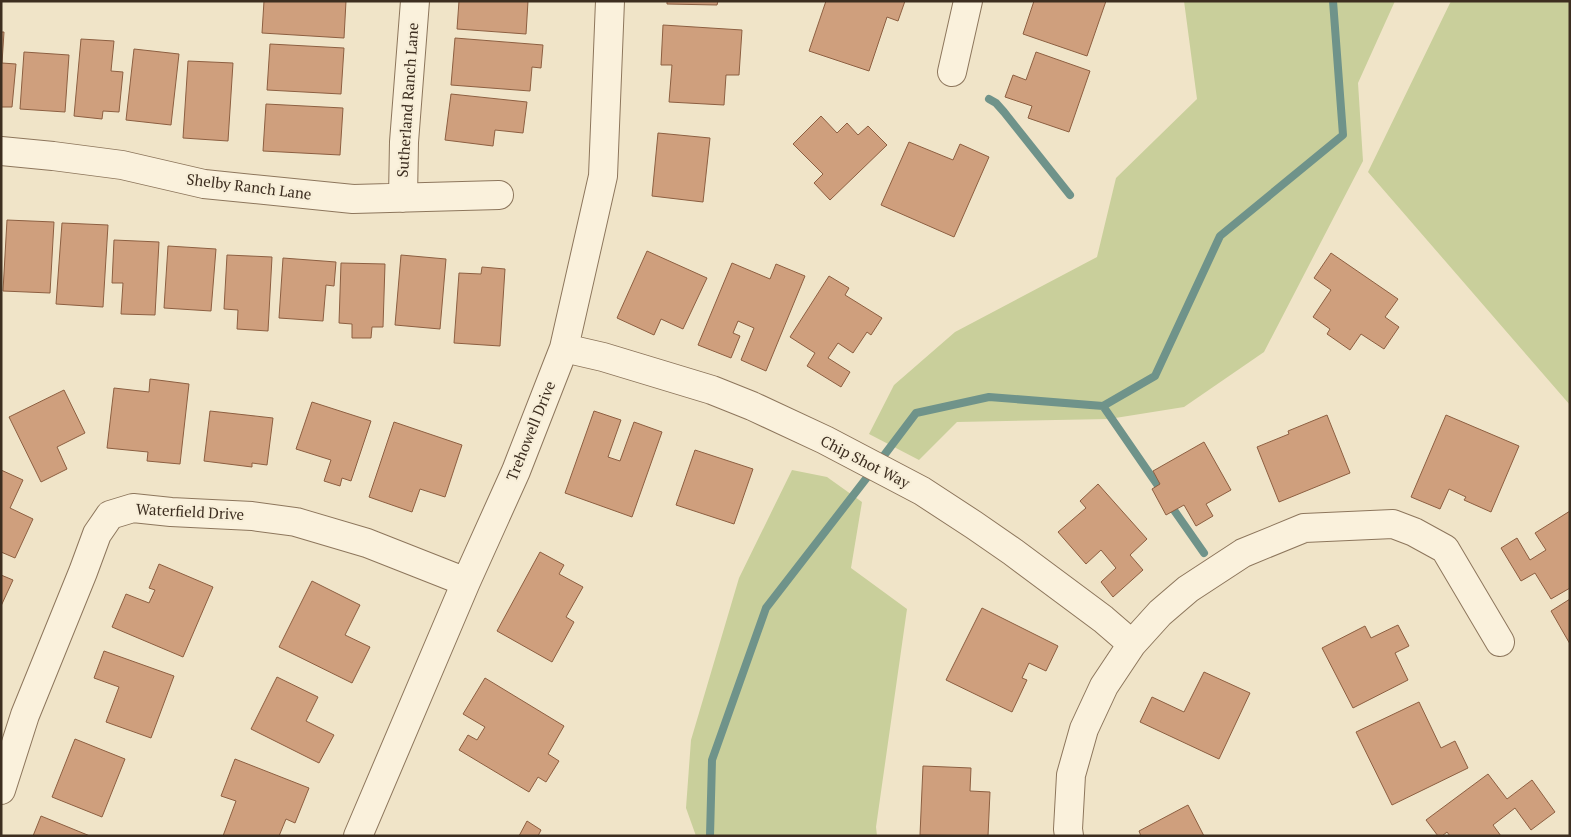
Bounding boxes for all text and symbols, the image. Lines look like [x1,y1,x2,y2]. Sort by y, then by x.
street label: Sutherland Ranch Lane [392,22,422,178]
street label: Shelby Ranch Lane [185,168,313,204]
street label: Trehowell Drive [501,378,559,483]
street label: Chip Shot Way [817,430,914,492]
street label: Waterfield Drive [135,498,245,524]

